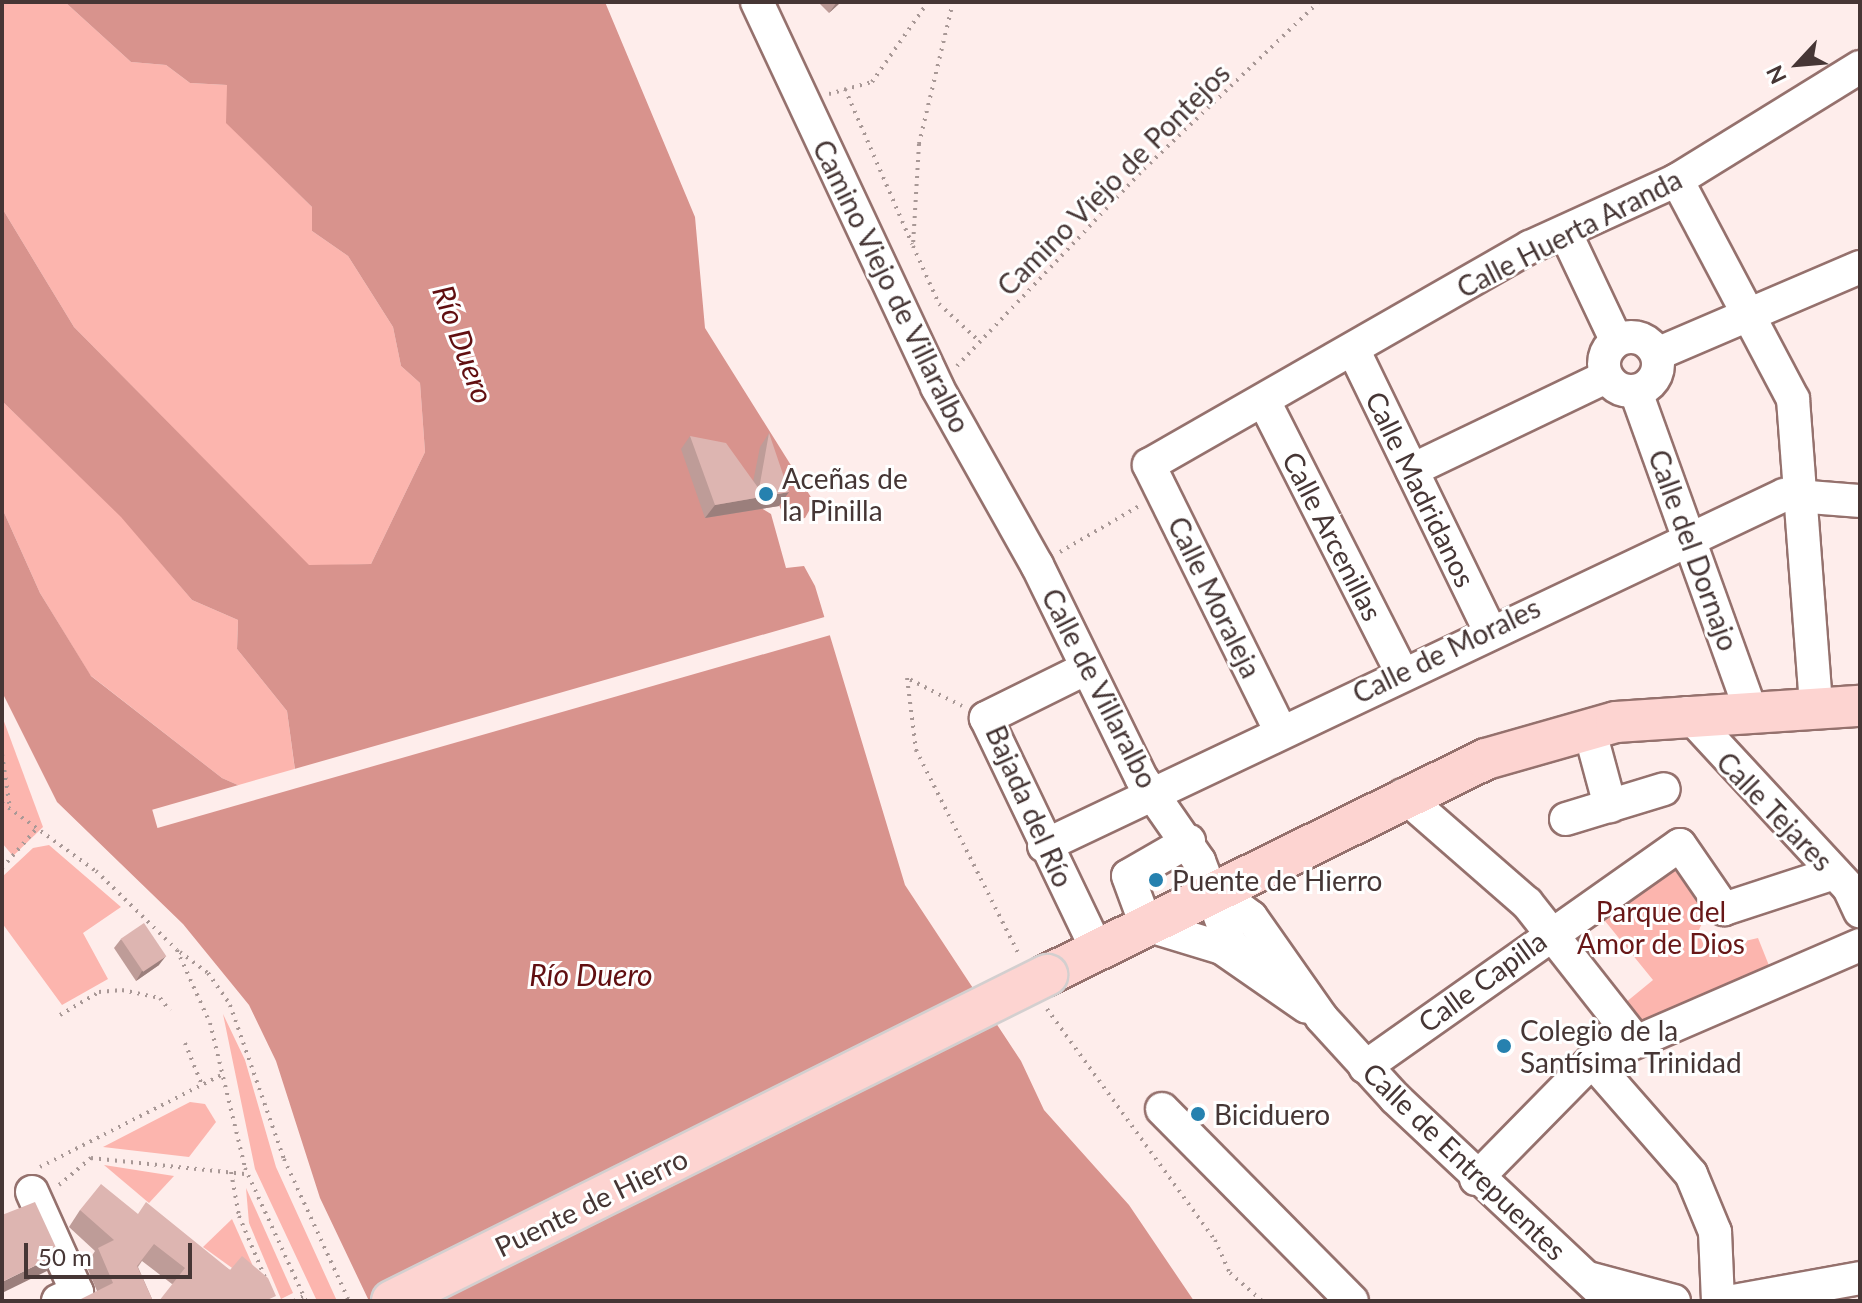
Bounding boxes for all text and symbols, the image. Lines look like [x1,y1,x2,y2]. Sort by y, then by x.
north arrow [1758,24,1838,104]
street label: Camino Viejo de Pontejos [989,55,1237,303]
text: N [1760,61,1792,88]
street label: Camino Viejo de Villaralbo [806,133,978,439]
street label: Calle Huerta Aranda [1451,162,1687,304]
water label: Río Duero [426,280,502,408]
street label: Calle Madridanos [1359,386,1483,592]
street label: Calle del Dornajo [1642,445,1746,655]
street label: Calle Arcenillas [1276,446,1390,626]
place label: Aceñas de la Pinilla [782,461,908,527]
marker: Aceñas de la Pinilla [757,485,775,503]
street label: Calle Moraleja [1162,511,1268,683]
street label: Calle de Villaralbo [1035,582,1165,794]
street label: Calle de Morales [1347,590,1545,710]
street label: Bajada del Río [979,720,1081,892]
street label: Calle Tejares [1710,744,1840,878]
place label: Puente de Hierro [1172,863,1382,897]
marker: Puente de Hierro [1147,871,1165,889]
park label: Parque del Amor de Dios [1577,894,1745,960]
street label: Calle Capilla [1411,923,1553,1039]
water label: Río Duero [529,956,653,992]
place label: Colegio de la Santísima Trinidad [1520,1013,1743,1079]
marker: Colegio de la Santísima Trinidad [1495,1037,1513,1055]
street label: Calle de Entrepuentes [1356,1055,1574,1267]
place label: Biciduero [1214,1097,1330,1131]
marker: Biciduero [1189,1105,1207,1123]
street label: Puente de Hierro [489,1141,693,1263]
scale bar [28,1227,196,1277]
text: 50 m [38,1242,92,1271]

